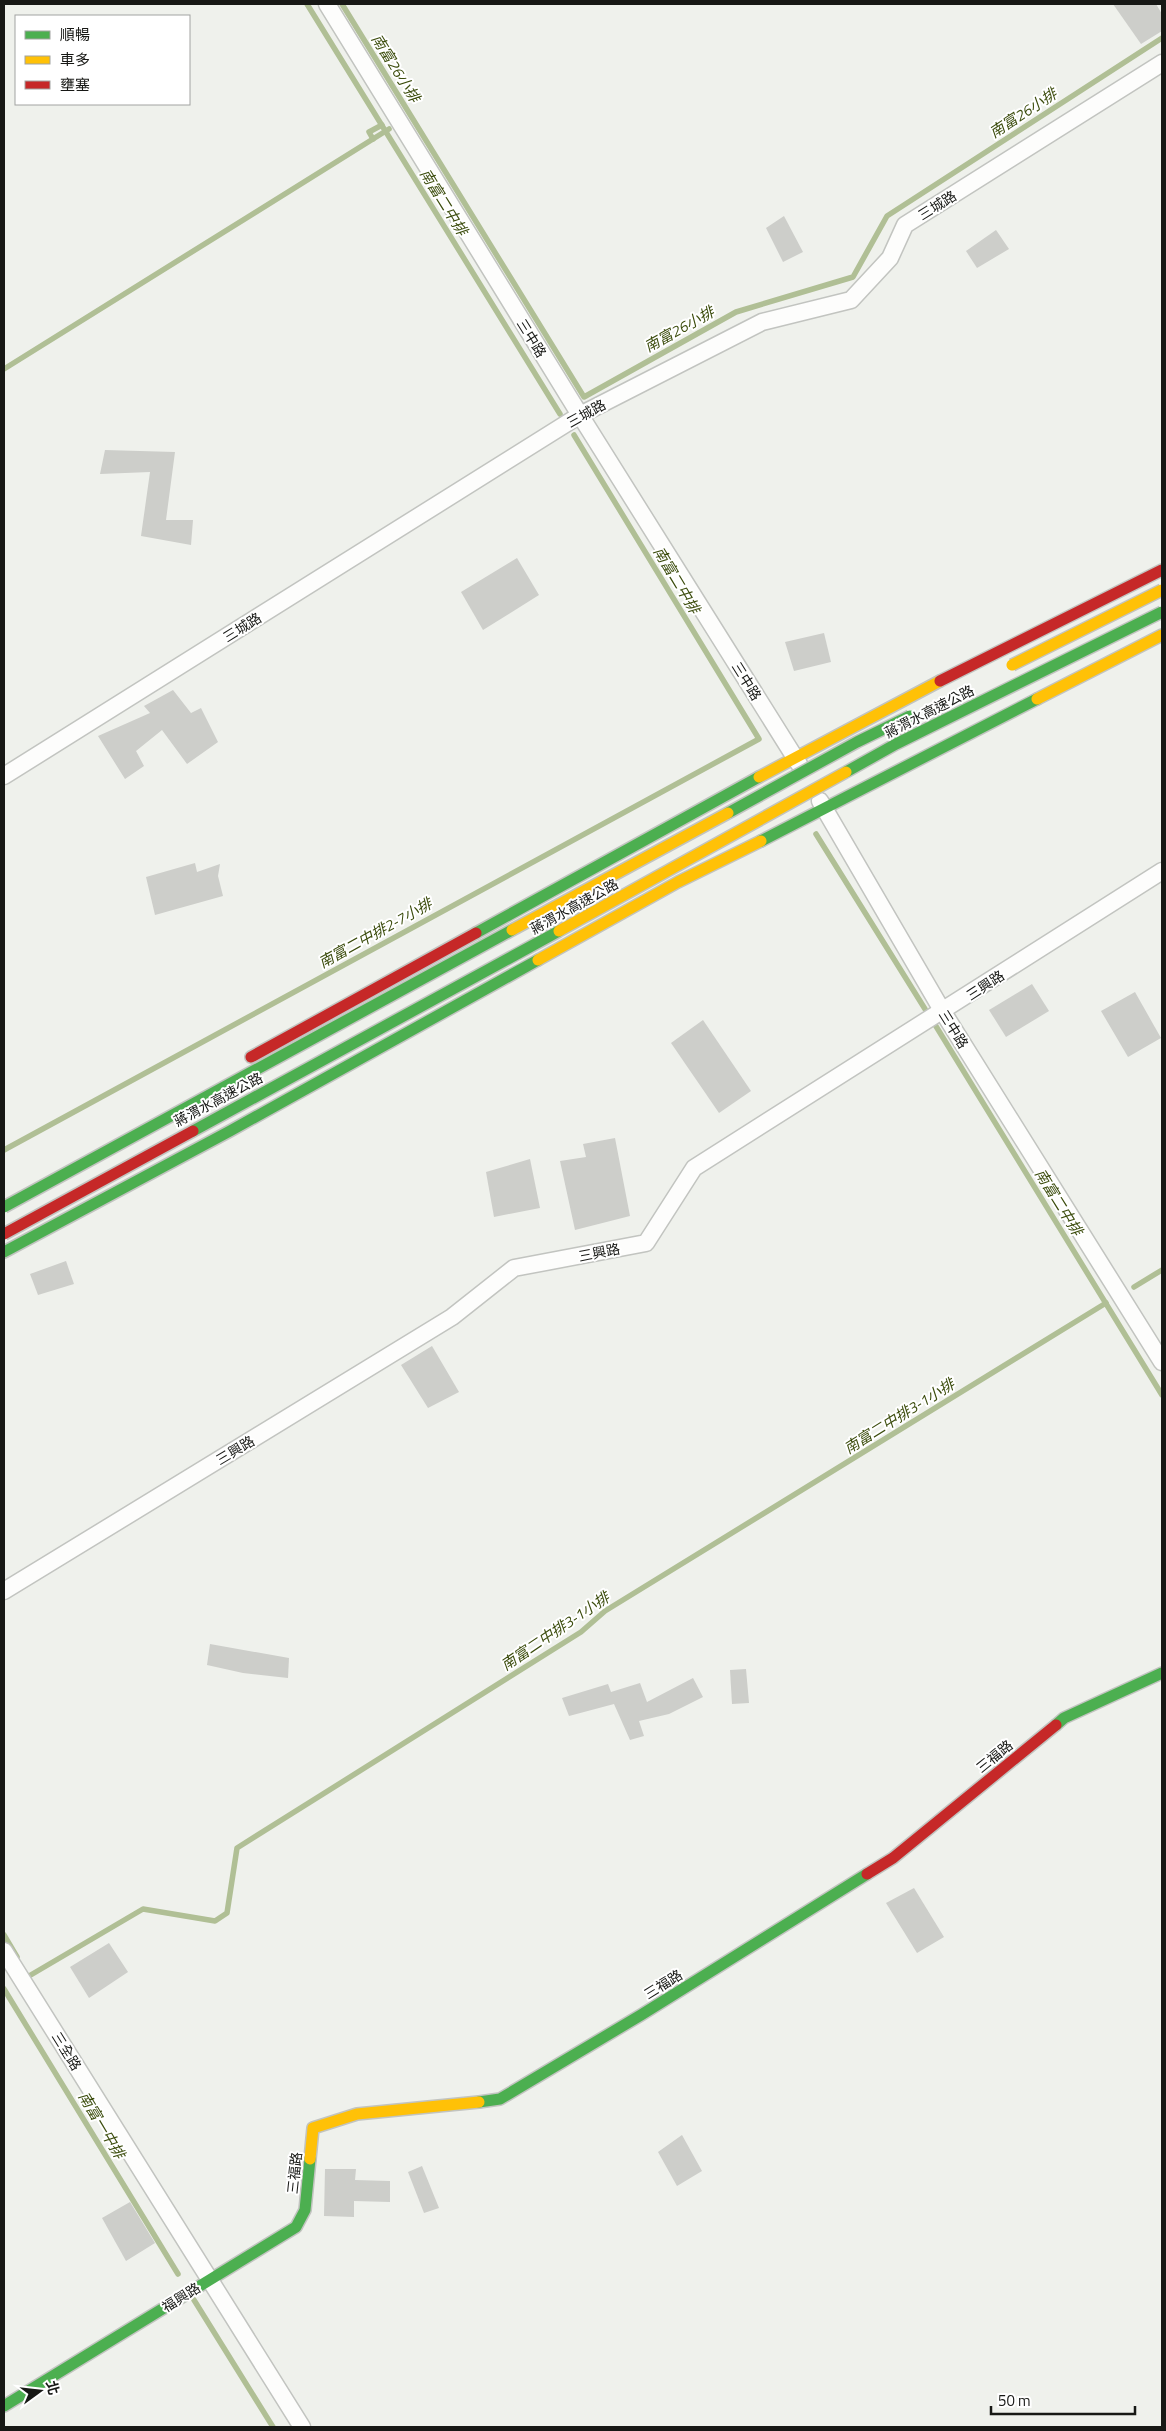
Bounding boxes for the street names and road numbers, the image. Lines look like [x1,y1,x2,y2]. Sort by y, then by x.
street label: 三城路 [914,185,960,225]
street label: 三中路 [512,315,552,361]
street label: 三城路 [563,394,609,432]
street label: 三城路 [219,607,265,647]
street label: 三中路 [727,658,767,704]
street label: 蔣渭水高速公路 [881,679,977,743]
street label: 蔣渭水高速公路 [526,873,622,939]
street label: 三興路 [962,965,1008,1005]
street label: 三中路 [934,1006,974,1052]
street label: 蔣渭水高速公路 [170,1067,266,1131]
street label: 三興路 [576,1238,622,1266]
street label: 三興路 [212,1430,258,1470]
street label: 三福路 [971,1735,1017,1777]
street label: 三福路 [640,1964,686,2004]
street label: 三全路 [47,2028,87,2074]
street label: 三福路 [281,2151,307,2195]
street label: 福興路 [158,2277,204,2317]

